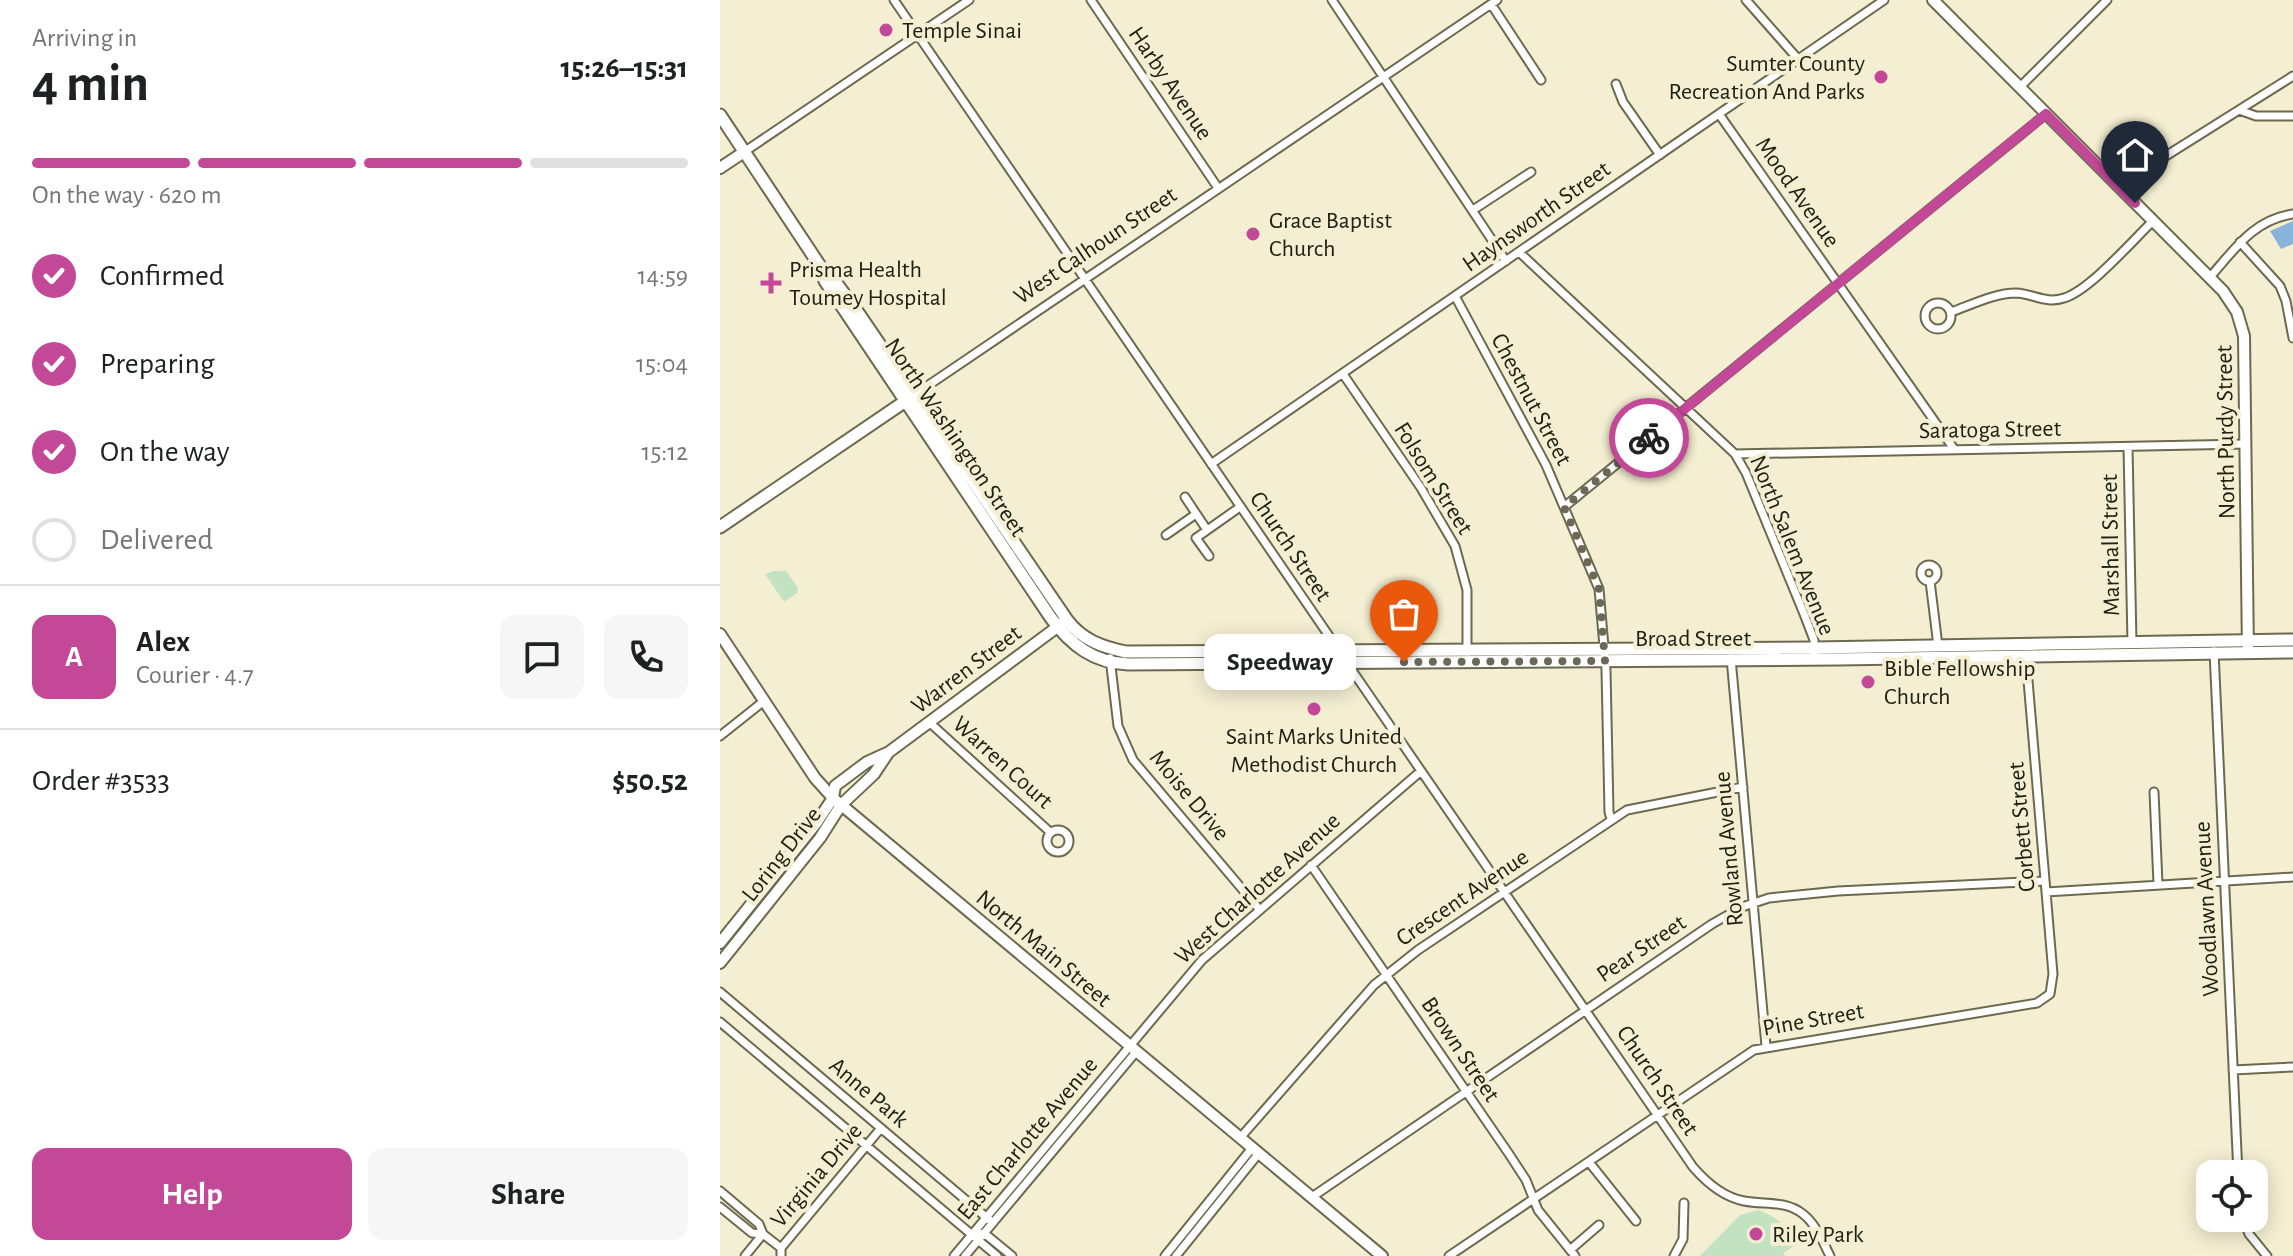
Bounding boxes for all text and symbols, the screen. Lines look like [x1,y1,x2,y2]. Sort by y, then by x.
place label: Temple Sinai [902,19,1022,43]
marker: Temple Sinai [877,21,895,39]
street label: Harby Avenue [1124,23,1217,144]
text: Arriving in [32,25,137,51]
place label: Sumter County Recreation And Parks [1669,52,1865,104]
text: 15:26–15:31 [561,53,688,83]
text: 4 min [32,58,149,110]
marker: Sumter County Recreation And Parks [1872,68,1890,86]
pin [2101,121,2169,203]
street label: Mood Avenue [1751,133,1844,252]
icon: home [2113,133,2157,177]
street label: Haynsworth Street [1458,157,1615,277]
text: On the way · 620 m [32,182,222,208]
street label: West Calhoun Street [1010,182,1182,309]
place label: Grace Baptist Church [1269,209,1392,261]
marker: Grace Baptist Church [1244,225,1262,243]
icon: check [32,254,76,298]
place label: Prisma Health Toumey Hospital [789,258,947,310]
text: Confirmed [100,261,224,291]
text: 14:59 [638,263,688,289]
marker: Prisma Health Toumey Hospital [760,272,782,294]
street label: Chestnut Street [1486,330,1576,470]
street label: North Washington Street [880,334,1031,541]
icon: check [32,342,76,386]
street label: North Purdy Street [2212,344,2240,519]
text: Preparing [100,349,215,379]
text: 15:04 [636,351,688,377]
courier [1609,398,1689,478]
icon: bike [1627,416,1671,460]
street label: Saratoga Street [1919,417,2062,443]
street label: Folsom Street [1389,418,1477,539]
icon: check [32,430,76,474]
text: On the way [100,437,229,467]
text: 15:12 [641,439,688,465]
street label: North Salem Avenue [1745,452,1839,639]
street label: Marshall Street [2098,473,2124,616]
street label: Church Street [1245,487,1336,606]
text: Delivered [100,525,213,555]
pin [1370,580,1438,662]
icon: bag [1382,592,1426,636]
button: chat [500,615,584,699]
button: phone [604,615,688,699]
street label: Warren Street [907,621,1026,719]
text: Alex [136,627,190,657]
street label: Broad Street [1635,627,1751,651]
callout: Speedway [1204,634,1356,690]
text: A [65,642,83,672]
text: Speedway [1227,649,1333,675]
place label: Bible Fellowship Church [1884,657,2035,709]
text: Courier · 4.7 [136,662,254,688]
marker: Bible Fellowship Church [1859,673,1877,691]
marker: Saint Marks United Methodist Church [1305,700,1323,718]
street label: Warren Court [948,712,1057,814]
place label: Saint Marks United Methodist Church [1226,725,1402,777]
street label: Moise Drive [1145,746,1234,845]
street label: Corbett Street [2004,761,2040,893]
text: Order #3533 [32,766,170,796]
text: $50.52 [612,766,688,796]
street label: Rowland Avenue [1710,770,1748,927]
street label: Loring Drive [738,803,826,906]
street label: West Charlotte Avenue [1170,808,1345,969]
street label: Woodlawn Avenue [2190,821,2224,997]
street label: Crescent Avenue [1392,845,1533,951]
street label: North Main Street [971,886,1116,1012]
street label: Pear Street [1593,910,1691,987]
street label: Brown Street [1416,993,1504,1107]
street label: Pine Street [1761,999,1866,1041]
street label: Church Street [1612,1021,1703,1140]
street label: Anne Park [824,1053,912,1132]
street label: East Charlotte Avenue [953,1053,1103,1224]
street label: Virginia Drive [767,1119,867,1232]
button: Help [32,1148,352,1240]
button: Share [368,1148,688,1240]
map controls [2196,1160,2268,1232]
button: locate [2196,1160,2268,1232]
place label: Riley Park [1772,1223,1864,1247]
marker: Riley Park [1747,1225,1765,1243]

